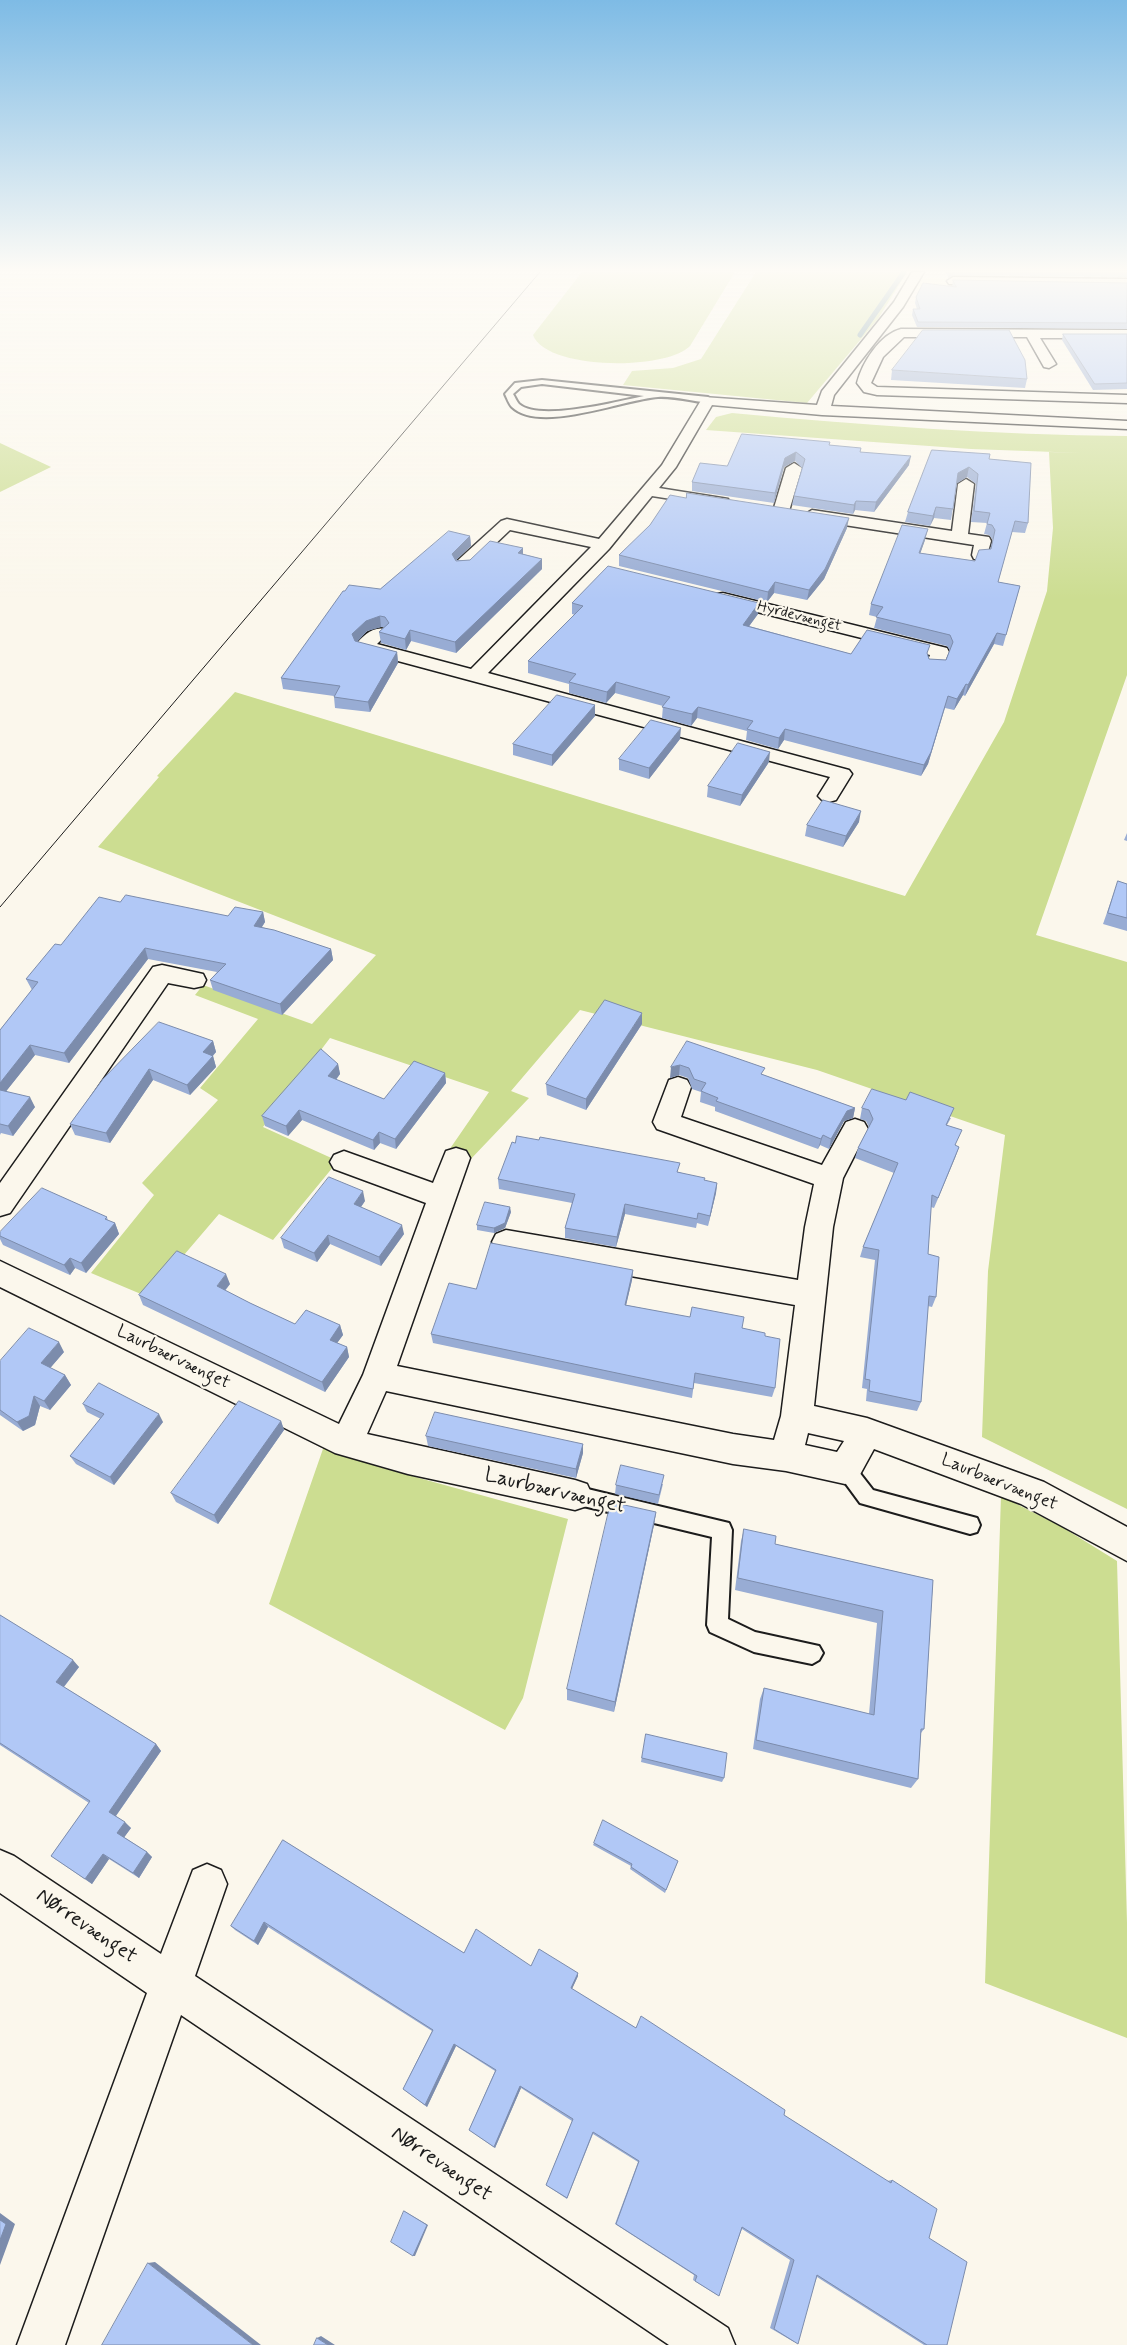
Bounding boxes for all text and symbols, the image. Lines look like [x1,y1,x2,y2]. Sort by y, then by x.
street label: Hyrdevænget [755,598,843,636]
street label: Laurbærvænget [113,1321,233,1395]
street label: Laurbærvænget [938,1450,1060,1516]
street label: Laurbærvænget [482,1464,628,1520]
street label: Nørrevænget [31,1884,141,1970]
street label: Nørrevænget [386,2122,496,2208]

